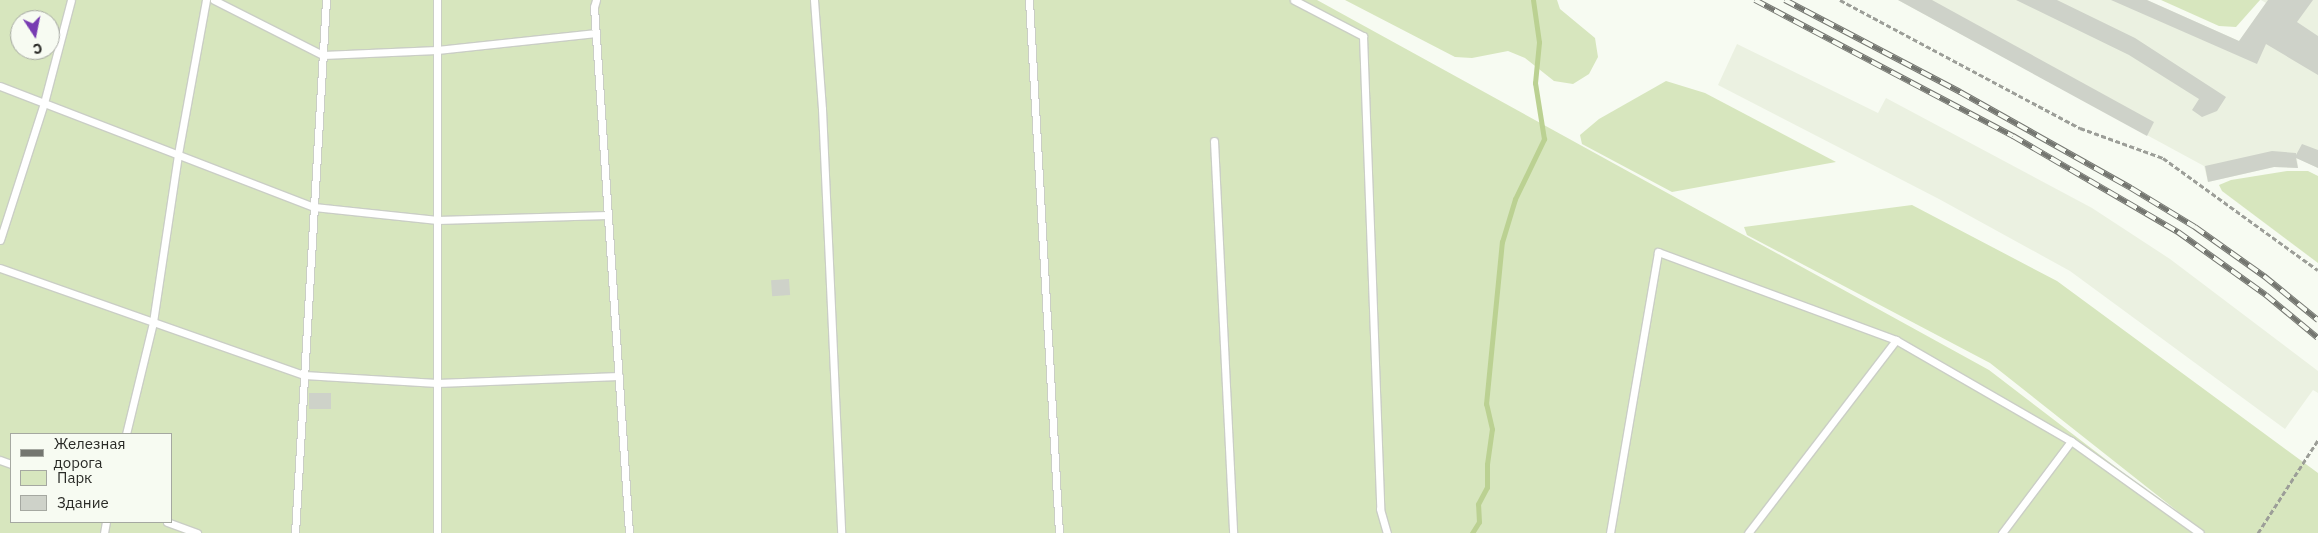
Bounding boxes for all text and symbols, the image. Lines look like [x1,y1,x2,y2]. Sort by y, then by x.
north arrow [10,10,60,60]
text: С [31,39,44,58]
legend [10,433,172,523]
text: Железная дорога [54,434,125,472]
text: Парк [57,468,92,487]
text: Здание [57,493,109,512]

